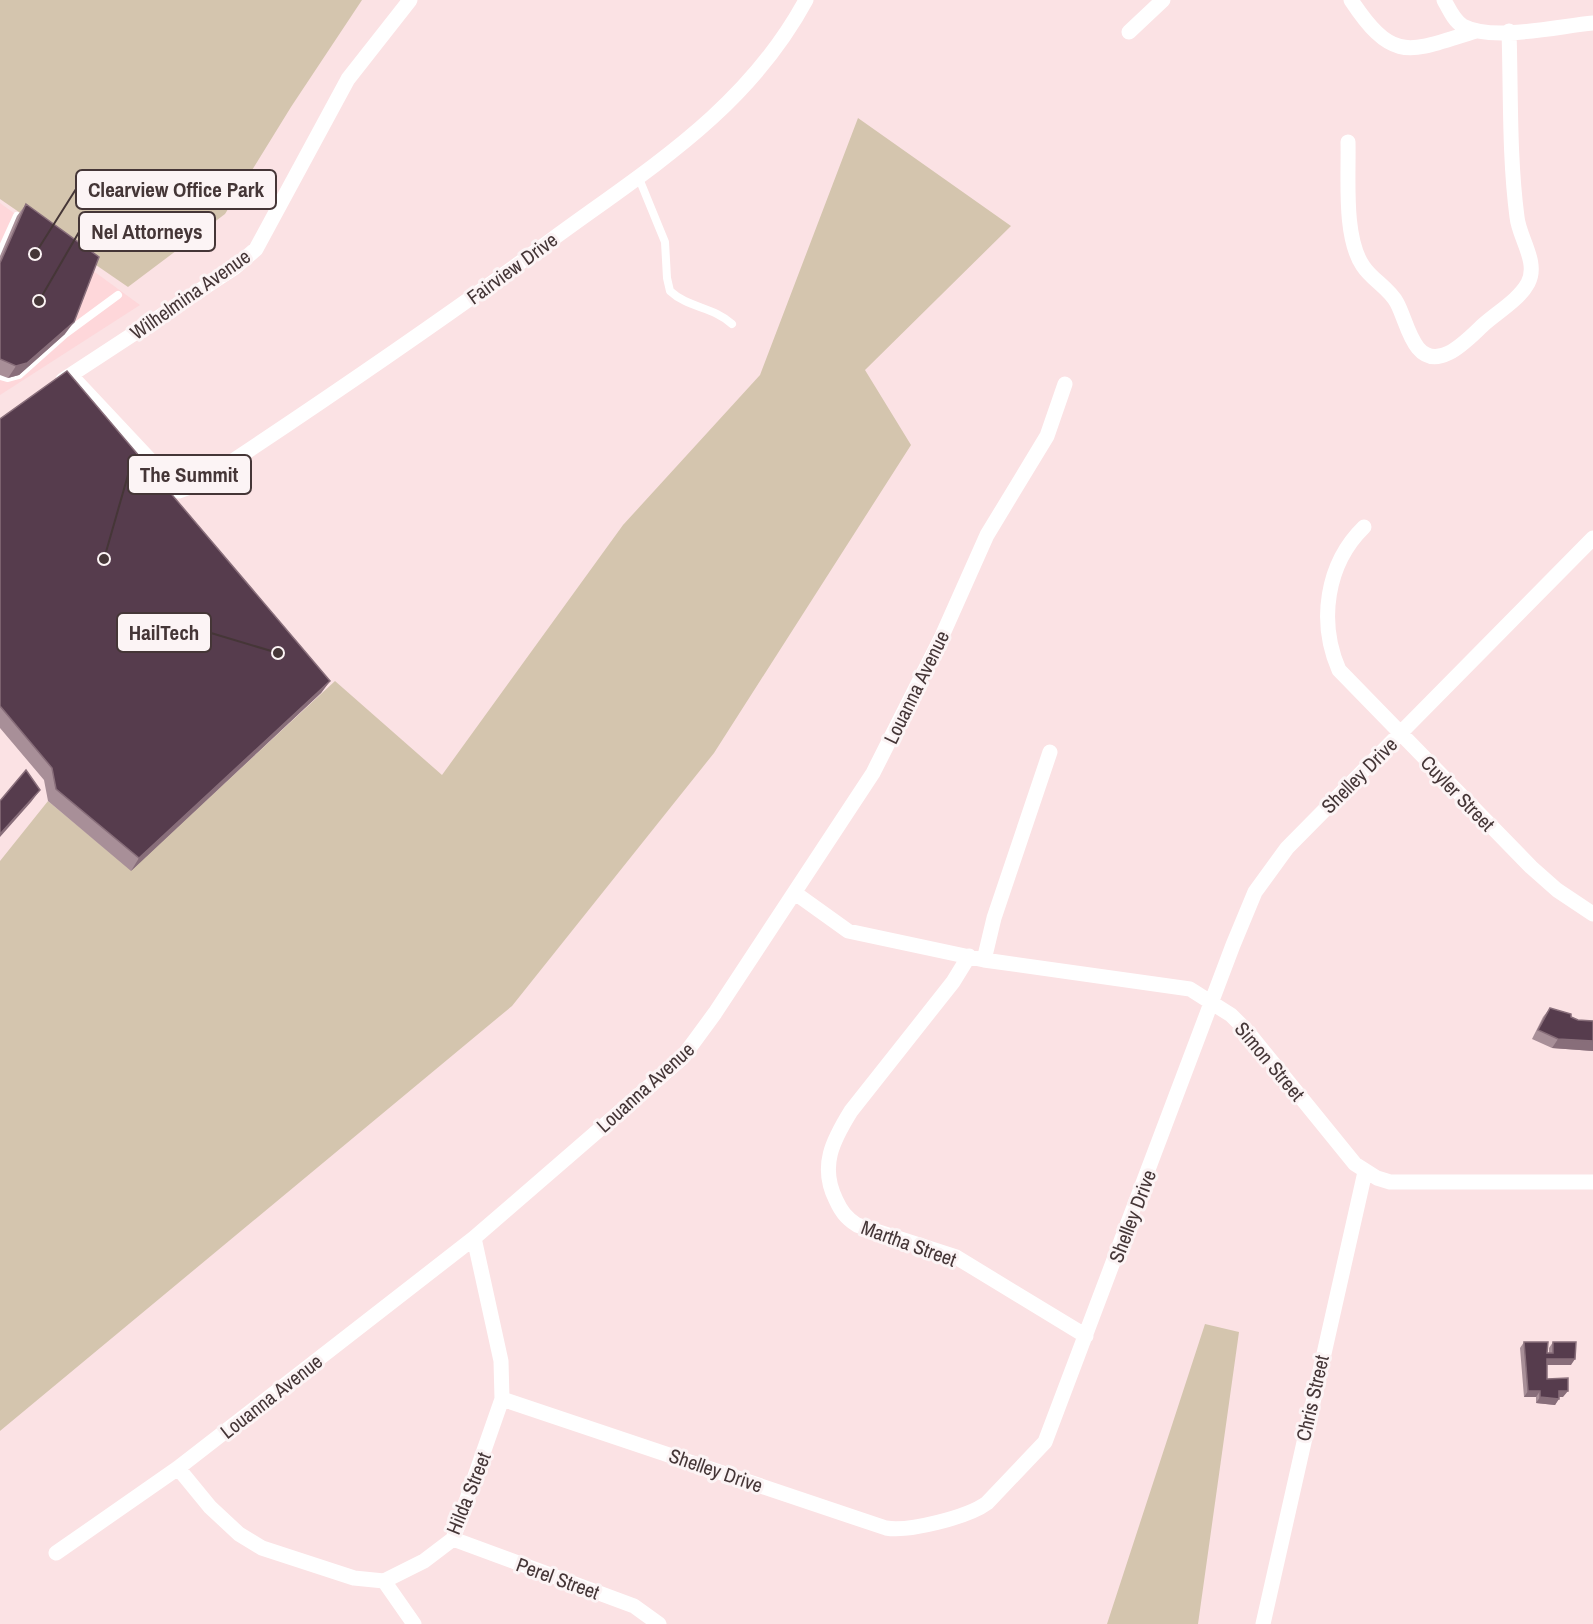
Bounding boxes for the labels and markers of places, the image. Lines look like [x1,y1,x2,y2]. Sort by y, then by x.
callout: Clearview Office Park [76,170,276,209]
callout: Nel Attorneys [79,212,215,251]
callout: The Summit [128,455,251,494]
callout: HailTech [117,613,211,652]

